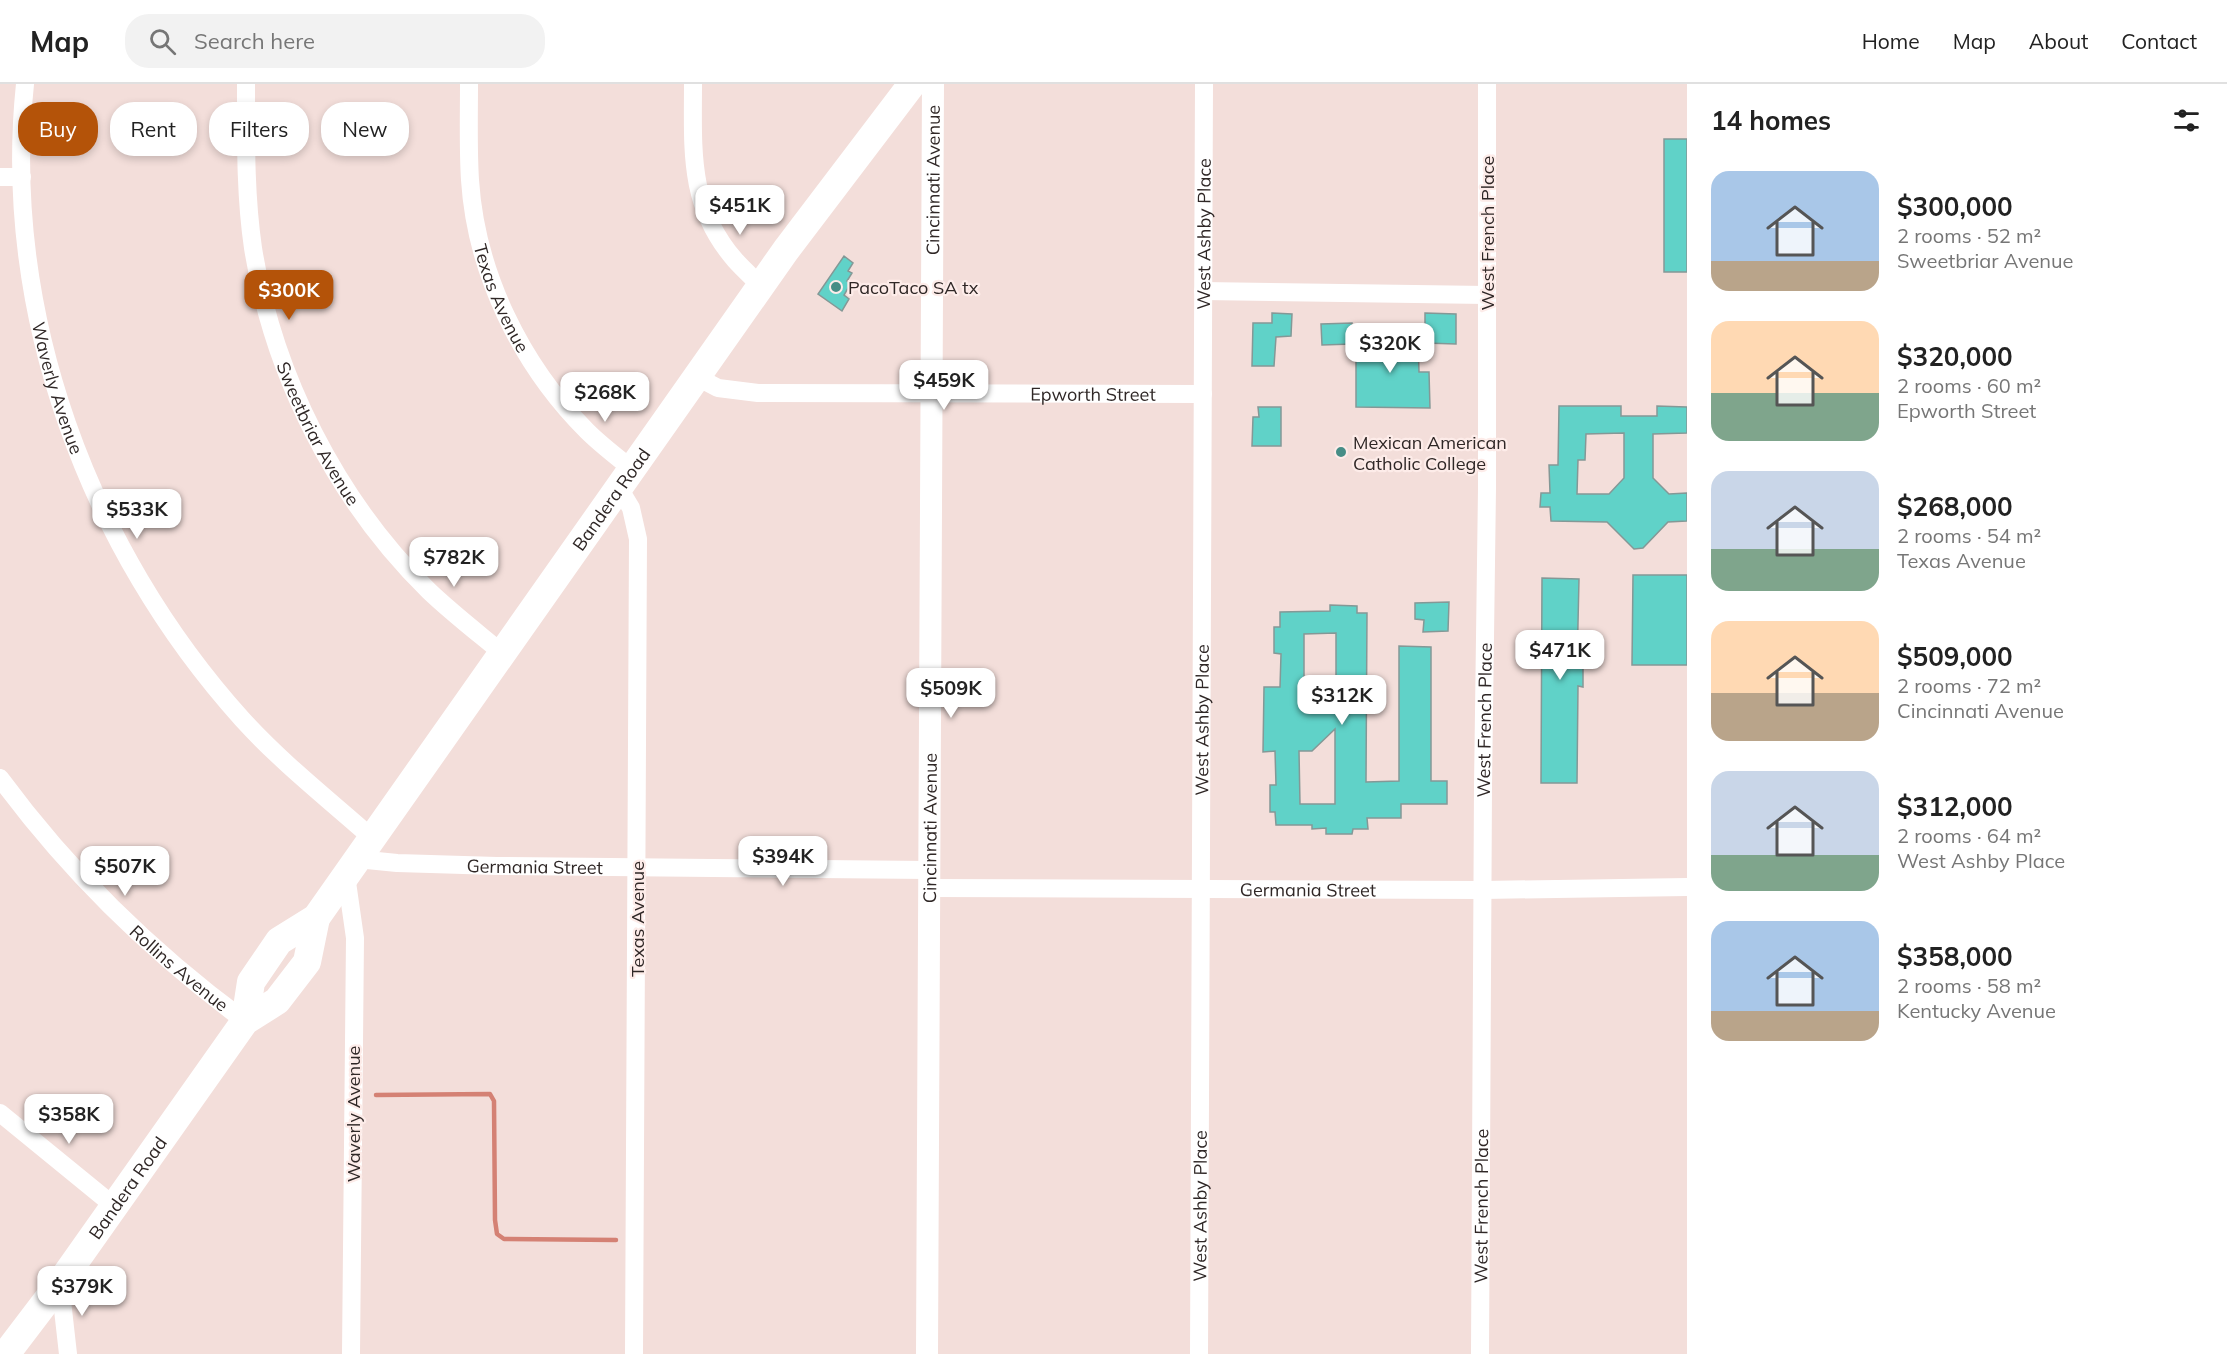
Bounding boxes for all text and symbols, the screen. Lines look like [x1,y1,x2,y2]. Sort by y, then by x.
search box [125,14,545,68]
text: Map [30,24,89,59]
icon: search [146,25,179,58]
text: Search here [194,27,315,55]
text: Home [1862,28,1920,54]
text: Map [1953,28,1996,54]
text: About [2029,28,2088,54]
text: Contact [2121,28,2197,54]
chip: Buy [18,102,98,156]
chip: Rent [110,102,197,156]
chip: Filters [209,102,309,156]
chip: New [321,102,409,156]
text: 14 homes [1711,104,1831,137]
icon: filters [2170,104,2203,137]
street label: Cincinnati Avenue [921,105,944,255]
street label: West French Place [1476,156,1499,310]
street label: West Ashby Place [1192,158,1215,310]
pin: $451K [698,185,782,236]
text: $300,000 [1897,190,2013,223]
text: $451K [709,192,771,217]
icon: home [1759,195,1831,267]
text: 2 rooms · 52 m² [1897,223,2041,248]
street label: Texas Avenue [469,241,535,357]
text: Sweetbriar Avenue [1897,248,2073,273]
pin: $300K [247,270,331,321]
place label: PacoTaco SA tx [848,276,979,299]
text: $300K [258,277,320,302]
marker: PacoTaco SA tx [829,280,843,294]
street label: Waverly Avenue [27,320,89,457]
pin: $320K [1348,323,1432,374]
text: $320K [1359,330,1421,355]
text: $320,000 [1897,340,2013,373]
icon: home [1759,345,1831,417]
street label: Sweetbriar Avenue [272,358,365,510]
pin: $459K [902,360,986,411]
text: $459K [913,367,975,392]
pin: $268K [563,372,647,423]
text: 2 rooms · 60 m² [1897,373,2041,398]
text: $268K [574,379,636,404]
street label: Epworth Street [1030,382,1156,405]
text: Epworth Street [1897,398,2036,423]
place label: Mexican American Catholic College [1353,431,1507,475]
street label: Bandera Road [567,443,655,555]
marker: Mexican American Catholic College [1334,445,1348,459]
pin: $533K [95,489,179,540]
text: $268,000 [1897,490,2013,523]
icon: home [1759,495,1831,567]
text: $533K [106,496,168,521]
text: 2 rooms · 54 m² [1897,523,2041,548]
pin: $782K [412,537,496,588]
text: $782K [423,544,485,569]
text: Texas Avenue [1897,548,2026,573]
pin: $471K [1518,630,1602,681]
text: $471K [1529,637,1591,662]
text: $509,000 [1897,640,2013,673]
street label: West French Place [1471,642,1496,798]
street label: West Ashby Place [1190,644,1213,796]
icon: home [1759,645,1831,717]
pin: $509K [909,668,993,719]
text: 2 rooms · 72 m² [1897,673,2041,698]
text: $509K [920,675,982,700]
pin: $312K [1300,675,1384,726]
text: $312K [1311,682,1373,707]
text: Cincinnati Avenue [1897,698,2064,723]
street label: Cincinnati Avenue [918,753,941,903]
text: $312,000 [1897,790,2013,823]
icon: home [1759,795,1831,867]
text: 2 rooms · 64 m² [1897,823,2041,848]
pin: $394K [741,836,825,887]
text: $394K [752,843,814,868]
pin: $507K [83,846,167,897]
text: West Ashby Place [1897,848,2065,873]
text: $507K [94,853,156,878]
street label: Germania Street [466,854,603,878]
street label: Texas Avenue [626,861,649,977]
street label: Germania Street [1240,878,1376,901]
street label: Rollins Avenue [125,920,233,1016]
text: $358,000 [1897,940,2013,973]
icon: home [1759,945,1831,1017]
text: 2 rooms · 58 m² [1897,973,2041,998]
text: Kentucky Avenue [1897,998,2056,1023]
street label: Waverly Avenue [342,1046,365,1182]
pin: $358K [27,1094,111,1145]
text: $358K [38,1101,100,1126]
street label: West French Place [1469,1128,1493,1284]
street label: West Ashby Place [1188,1130,1211,1282]
street label: Bandera Road [83,1132,171,1243]
pin: $379K [40,1266,124,1317]
text: $379K [51,1273,113,1298]

